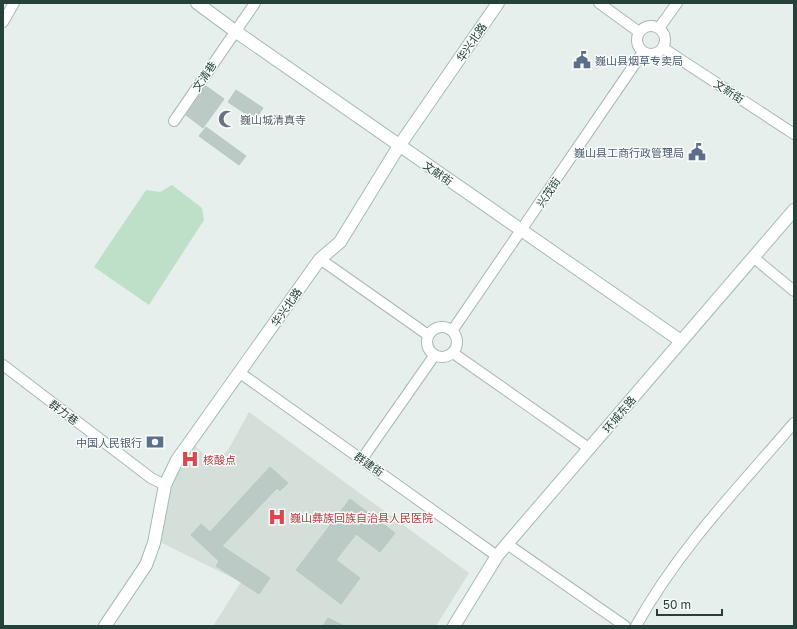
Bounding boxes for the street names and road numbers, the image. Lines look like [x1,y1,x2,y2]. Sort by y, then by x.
street label: 华兴北路 [453,20,489,64]
street label: 文清巷 [189,59,219,93]
street label: 文新街 [712,77,746,105]
street label: 文献街 [421,158,455,188]
street label: 兴茂街 [533,175,563,209]
street label: 华兴北路 [268,285,304,329]
street label: 环城东路 [600,393,638,435]
street label: 群力巷 [47,397,81,427]
street label: 群建街 [352,449,386,479]

